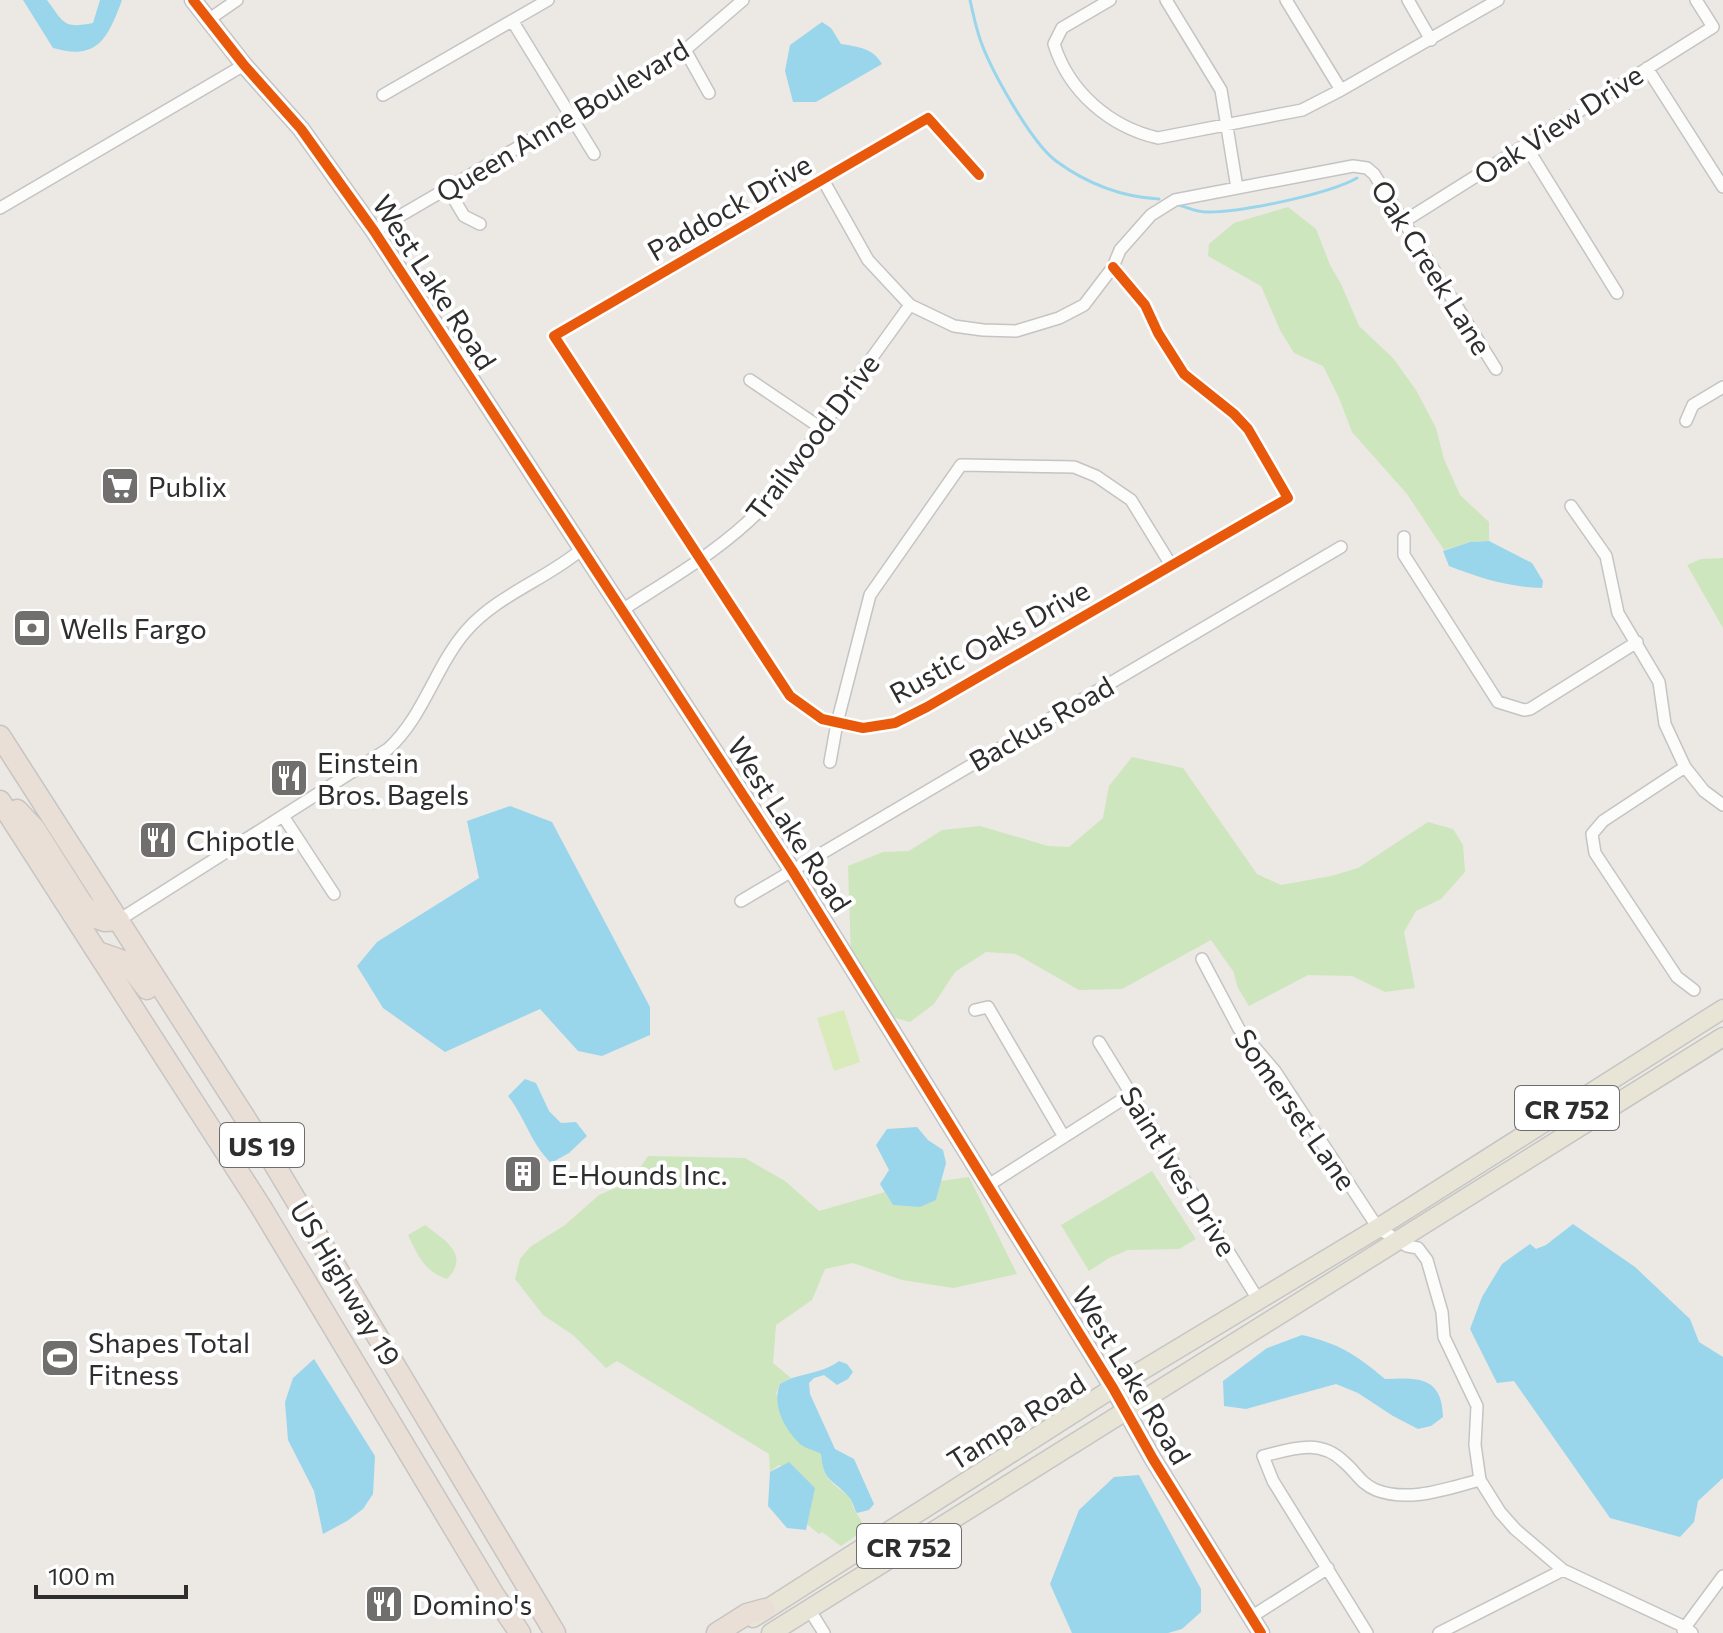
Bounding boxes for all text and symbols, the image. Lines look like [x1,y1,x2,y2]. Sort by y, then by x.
street label: Queen Anne Boulevard [430,31,694,209]
street label: Oak View Drive [1467,57,1649,191]
street label: Paddock Drive [641,146,817,268]
street label: Oak Creek Lane [1365,173,1499,361]
street label: West Lake Road [366,188,504,376]
street label: Trailwood Drive [738,347,886,527]
supermarket icon: Publix [99,465,141,507]
place label: Publix [148,469,227,503]
street label: Rustic Oaks Drive [883,572,1095,710]
bank icon: Wells Fargo [11,607,53,649]
place label: Wells Fargo [60,611,207,645]
street label: Backus Road [963,668,1119,778]
street label: West Lake Road [721,730,859,918]
place label: Einstein Bros. Bagels [317,745,469,811]
restaurant icon: Einstein Bros. Bagels [268,757,310,799]
restaurant icon: Chipotle [137,819,179,861]
place label: Chipotle [186,823,295,857]
street label: Somerset Lane [1228,1022,1364,1196]
street label: Saint Ives Drive [1113,1080,1245,1262]
road number: CR 752 [1515,1086,1619,1130]
road number: US 19 [220,1123,304,1167]
building icon: E-Hounds Inc. [502,1153,544,1195]
place label: E-Hounds Inc. [551,1157,727,1191]
street label: US Highway 19 [283,1194,409,1372]
street label: West Lake Road [1066,1280,1198,1470]
place label: Shapes Total Fitness [88,1325,250,1391]
sports icon: Shapes Total Fitness [39,1337,81,1379]
street label: Tampa Road [941,1365,1091,1477]
road number: CR 752 [857,1524,961,1568]
scale bar [36,1549,186,1599]
text: 100 m [48,1561,115,1590]
restaurant icon: Domino's [363,1583,405,1625]
place label: Domino's [412,1587,532,1621]

